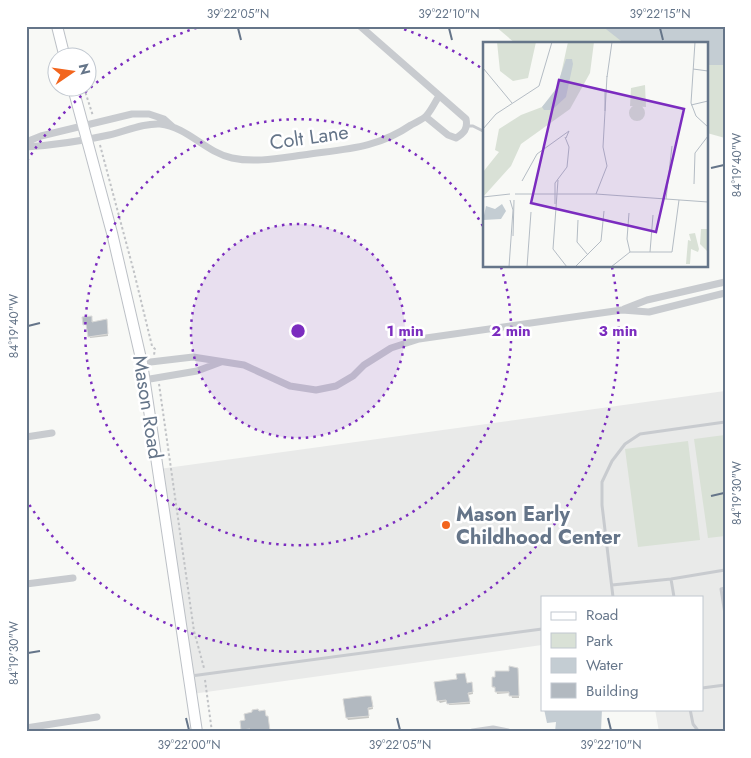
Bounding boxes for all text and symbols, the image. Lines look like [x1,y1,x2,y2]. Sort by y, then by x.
text: 39°22'05"N [207,5,269,23]
text: 39°22'10"N [418,5,480,23]
text: 39°22'15"N [630,5,690,23]
inset map [483,42,708,268]
north arrow [48,48,98,98]
text: N [74,61,96,77]
street label: Colt Lane [268,118,350,157]
text: 84°19'40"W [728,133,746,197]
text: 84°19'40"W [5,294,23,358]
text: 1 min [386,320,424,342]
text: 2 min [491,320,531,342]
text: 3 min [599,320,637,342]
centre of rings [289,322,307,340]
street label: Mason Road [125,353,170,461]
text: 84°19'30"W [728,461,746,525]
place label: Mason Early Childhood Center [456,500,622,552]
marker: Mason Early Childhood Center [440,519,452,531]
legend [541,596,704,710]
text: Road [586,604,618,626]
text: 84°19'30"W [5,621,23,685]
text: Park [586,630,613,652]
text: Water [586,654,624,676]
text: Building [586,680,638,702]
text: 39°22'00"N [157,736,221,754]
text: 39°22'05"N [369,736,431,754]
text: 39°22'10"N [580,736,642,754]

